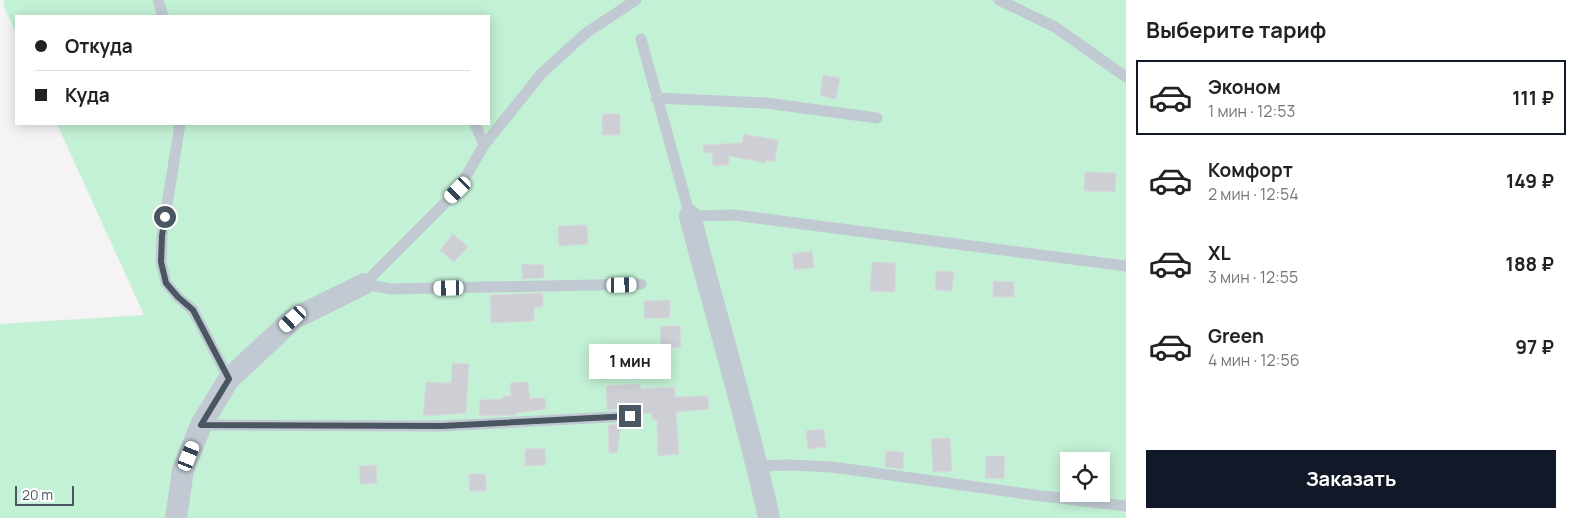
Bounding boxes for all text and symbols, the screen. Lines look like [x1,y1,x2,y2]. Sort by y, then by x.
text: Выберите тариф [1146,15,1326,45]
text: Откуда [65,33,133,59]
text: Эконом [1208,74,1281,100]
icon: car [1148,75,1193,120]
text: Куда [65,82,110,108]
text: 111 ₽ [1512,85,1554,111]
text: 1 мин · 12:53 [1208,100,1295,122]
text: Комфорт [1208,157,1293,183]
icon: car [1148,158,1193,203]
text: 149 ₽ [1506,168,1554,194]
car [442,174,473,206]
text: 2 мин · 12:54 [1208,183,1299,205]
route start [154,206,176,228]
text: XL [1208,240,1231,266]
icon: car [1148,241,1193,286]
text: 188 ₽ [1506,251,1554,277]
text: 3 мин · 12:55 [1208,266,1298,288]
car [606,277,637,293]
car [433,280,464,296]
car [276,303,309,335]
text: Green [1208,323,1264,349]
icon: car [1148,324,1193,369]
text: 97 ₽ [1515,334,1554,360]
callout: 1 мин [589,344,671,378]
text: 4 мин · 12:56 [1208,349,1300,371]
text: 1 мин [609,350,651,372]
route end [619,405,641,427]
car [176,439,201,473]
button: Заказать [1146,450,1556,508]
map controls [1060,452,1110,502]
button: locate [1060,452,1110,502]
scale bar [15,483,74,506]
text: 20 m [22,485,53,504]

